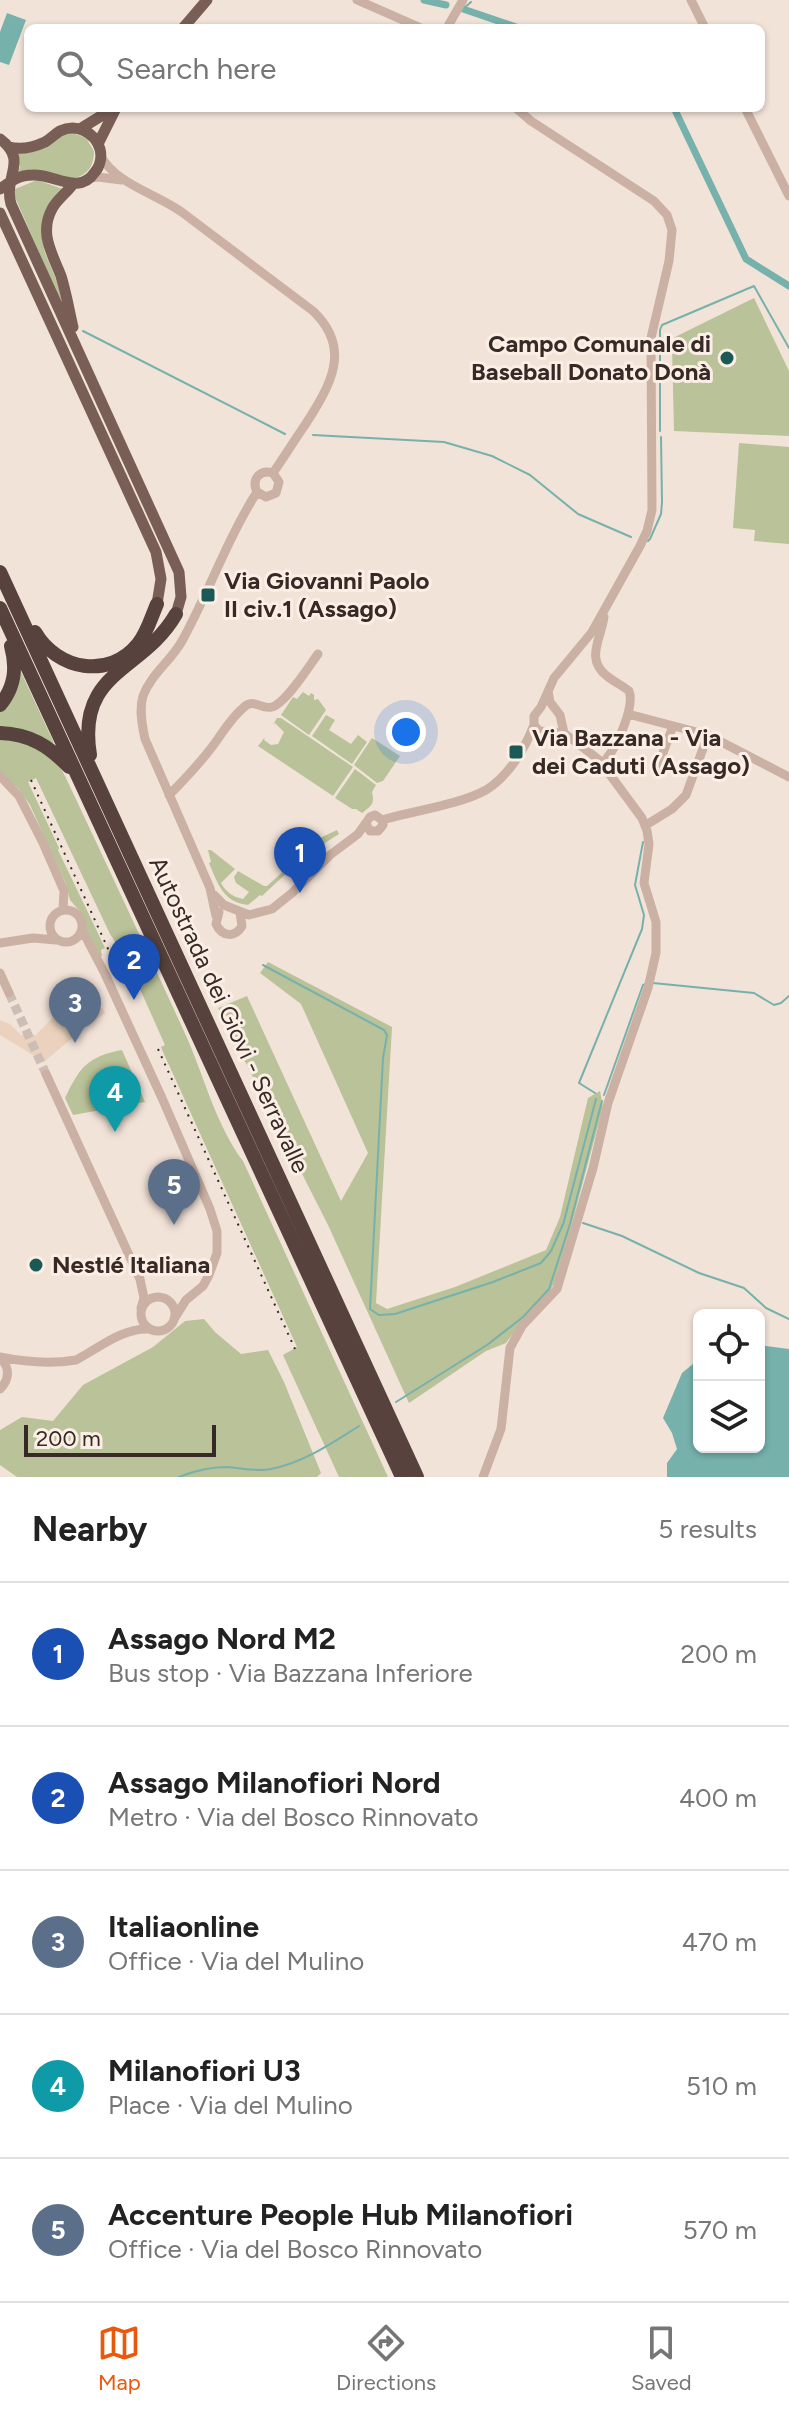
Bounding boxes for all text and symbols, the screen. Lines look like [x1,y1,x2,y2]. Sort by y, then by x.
search box [24,24,765,112]
icon: search [52,46,96,90]
text: Search here [116,50,276,87]
place label: Campo Comunale di Baseball Donato Donà [471,329,711,386]
marker: Campo Comunale di Baseball Donato Donà [718,349,736,367]
place label: Via Giovanni Paolo II civ.1 (Assago) [224,566,430,623]
marker: Via Giovanni Paolo II civ.1 (Assago) [199,586,217,604]
your location [386,712,426,752]
place label: Via Bazzana - Via dei Caduti (Assago) [532,723,750,780]
marker: Via Bazzana - Via dei Caduti (Assago) [507,743,525,761]
pin: 1 [274,827,326,893]
street label: Autostrada dei Giovi - Serravalle [143,852,316,1178]
pin: 2 [108,934,160,1000]
pin: 3 [49,977,101,1043]
pin: 4 [89,1066,141,1132]
pin: 5 [148,1159,200,1225]
place label: Nestlé Italiana [52,1250,210,1279]
marker: Nestlé Italiana [27,1256,45,1274]
map controls [693,1309,765,1453]
button: locate [693,1309,765,1381]
button: layers [693,1381,765,1453]
scale bar [24,1421,216,1457]
text: 200 m [36,1425,101,1452]
text: Nearby [32,1509,147,1550]
text: 5 results [658,1513,757,1545]
text: Assago Nord M2 [108,1620,336,1657]
text: 1 [53,1638,63,1670]
text: 200 m [681,1638,757,1670]
text: Bus stop · Via Bazzana Inferiore [108,1657,473,1689]
text: Assago Milanofiori Nord [108,1764,441,1801]
text: 2 [50,1782,66,1814]
text: 400 m [679,1782,757,1814]
text: Metro · Via del Bosco Rinnovato [108,1801,479,1833]
text: Italiaonline [108,1908,259,1945]
text: 3 [51,1926,65,1958]
text: 470 m [682,1926,757,1958]
text: Office · Via del Mulino [108,1945,364,1977]
text: Milanofiori U3 [108,2052,301,2089]
text: 4 [50,2070,66,2102]
text: 510 m [686,2070,757,2102]
text: Place · Via del Mulino [108,2089,353,2121]
text: Accenture People Hub Milanofiori [108,2196,573,2233]
text: 5 [50,2214,66,2246]
text: 570 m [683,2214,757,2246]
text: Office · Via del Bosco Rinnovato [108,2233,482,2265]
tab: Map [97,2321,141,2396]
tab: Directions [336,2321,436,2396]
tab: Saved [631,2321,692,2396]

